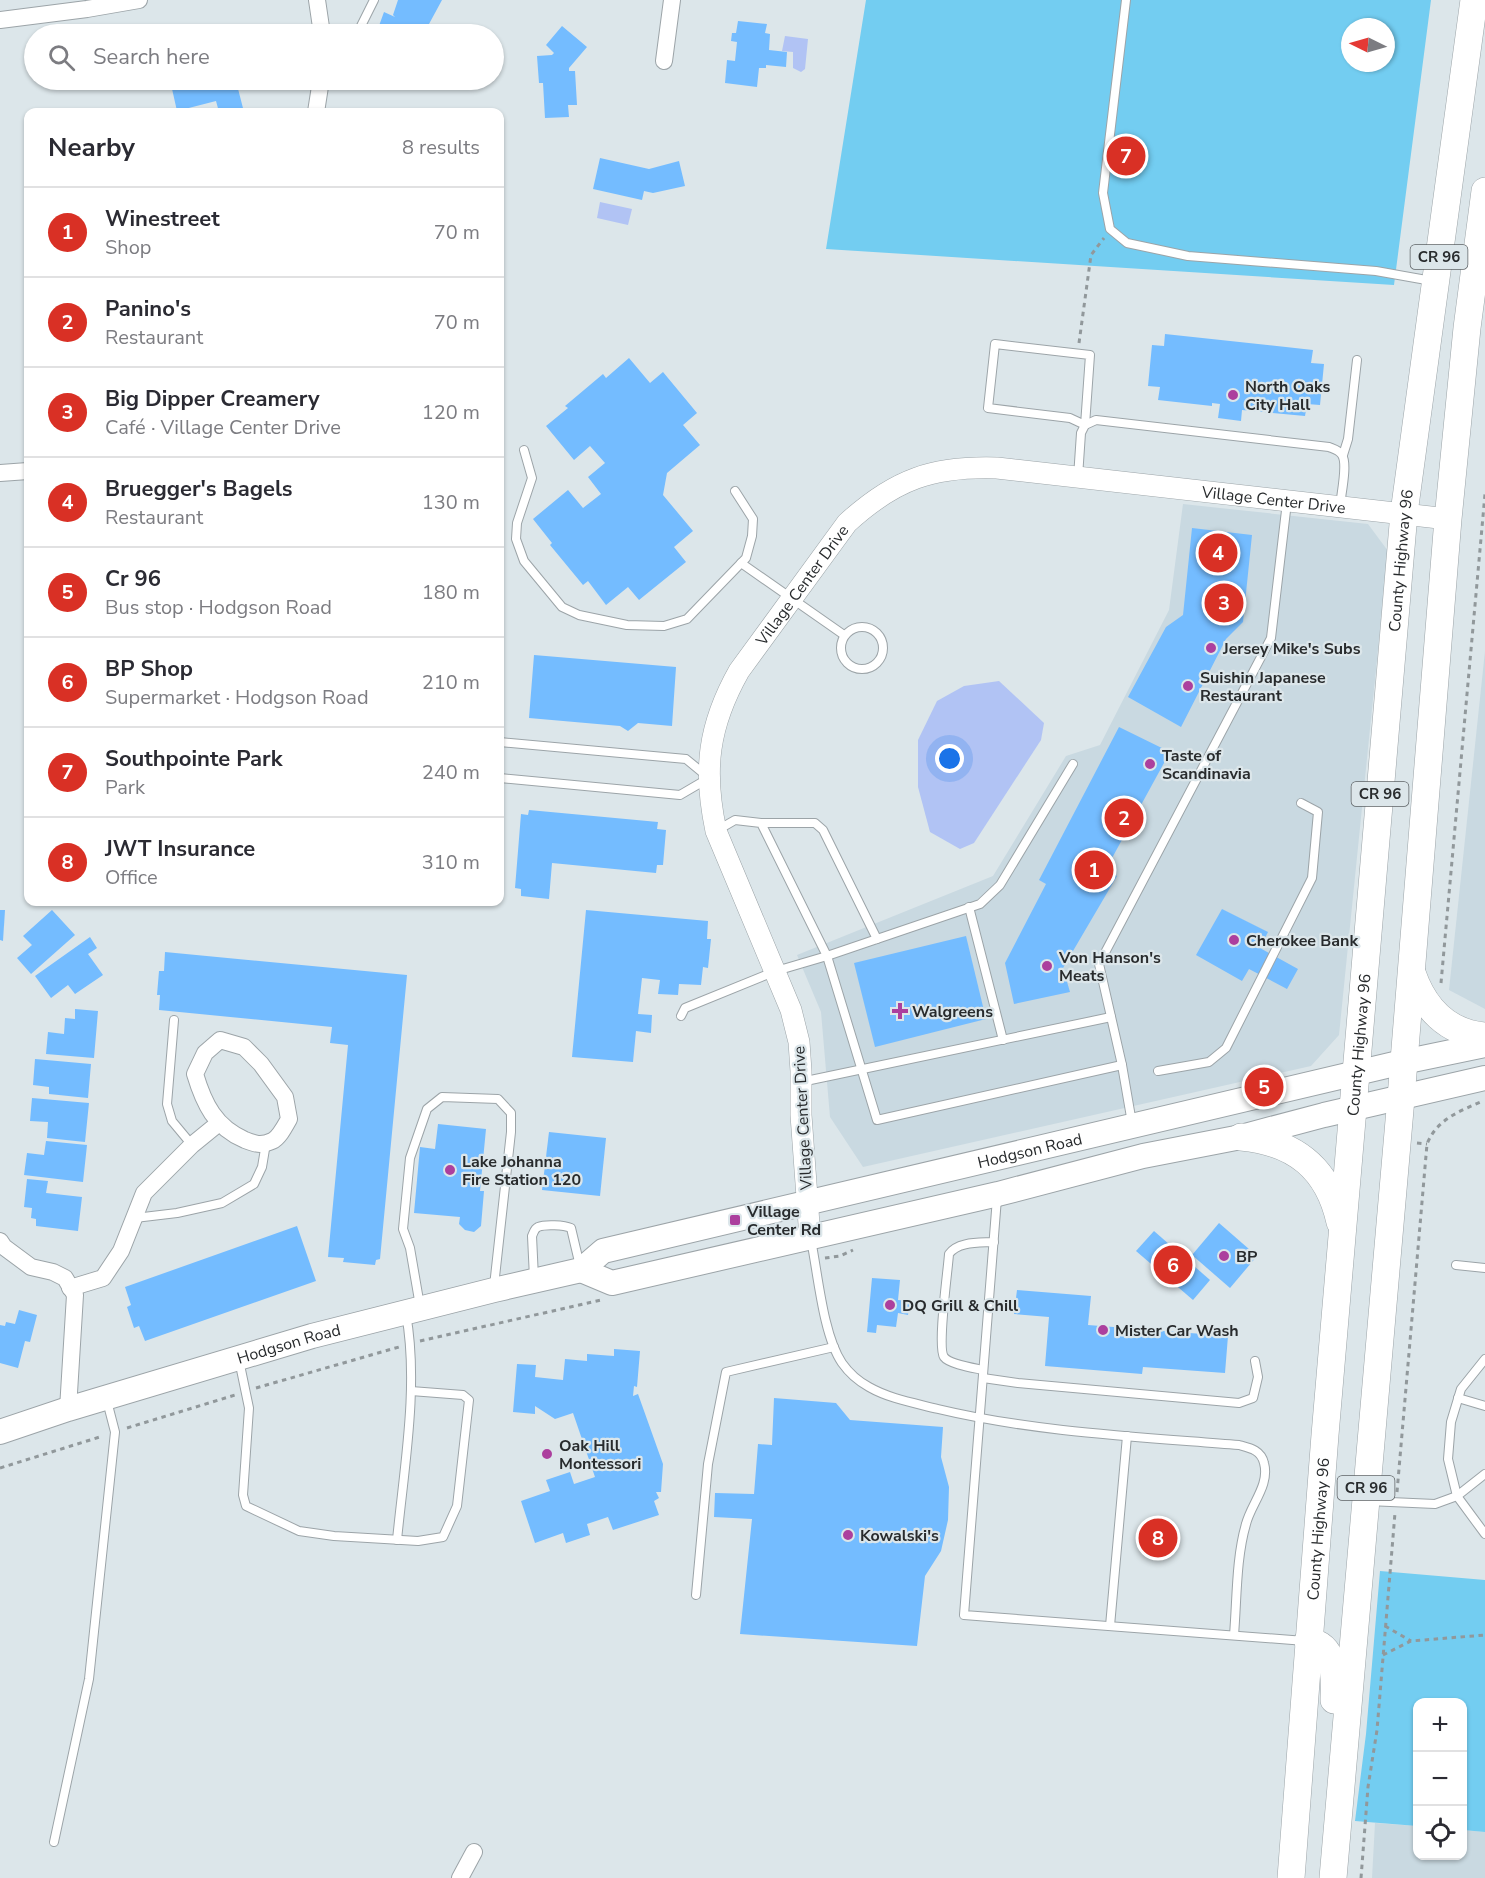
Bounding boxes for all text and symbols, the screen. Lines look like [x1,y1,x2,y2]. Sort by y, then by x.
north arrow [1341,18,1395,72]
search box [24,24,504,90]
icon: search [45,41,78,74]
text: Search here [93,42,210,72]
text: Nearby [48,130,135,165]
text: 8 results [402,134,480,161]
pin: 7 [1106,134,1146,178]
text: Winestreet [105,204,220,234]
text: 1 [62,219,74,246]
text: 70 m [434,219,480,246]
text: Shop [105,234,151,261]
road number: CR 96 [1410,245,1468,269]
text: Panino's [105,294,191,324]
text: 2 [62,309,74,336]
text: 70 m [434,309,480,336]
text: Restaurant [105,324,203,351]
place label: North Oaks City Hall [1245,376,1330,416]
text: Big Dipper Creamery [105,384,320,414]
marker: North Oaks City Hall [1226,388,1240,402]
text: 3 [62,399,74,426]
text: 120 m [422,399,480,426]
text: Café · Village Center Drive [105,414,341,441]
text: Bruegger's Bagels [105,474,293,504]
street label: Village Center Drive [1200,481,1347,519]
street label: County Highway 96 [1384,488,1419,633]
text: 4 [62,489,74,516]
text: 130 m [422,489,480,516]
text: Restaurant [105,504,203,531]
street label: Village Center Drive [751,521,854,651]
pin: 4 [1198,530,1238,576]
text: Cr 96 [105,564,161,594]
text: 5 [62,579,74,606]
text: 180 m [422,579,480,606]
pin: 3 [1204,580,1244,626]
text: Bus stop · Hodgson Road [105,594,332,621]
place label: Jersey Mike's Subs [1222,638,1361,660]
marker: Jersey Mike's Subs [1204,641,1218,655]
text: BP Shop [105,654,193,684]
place label: Suishin Japanese Restaurant [1200,667,1326,707]
text: 6 [62,669,74,696]
text: 210 m [422,669,480,696]
marker: Suishin Japanese Restaurant [1181,679,1195,693]
text: Supermarket · Hodgson Road [105,684,369,711]
text: Southpointe Park [105,744,282,774]
your location [935,744,964,773]
place label: Taste of Scandinavia [1162,745,1251,785]
marker: Taste of Scandinavia [1143,757,1157,771]
text: 7 [62,759,74,786]
text: 240 m [422,759,480,786]
text: Park [105,774,145,801]
road number: CR 96 [1352,782,1408,806]
pin: 2 [1104,796,1144,840]
text: JWT Insurance [105,834,255,864]
pin: 1 [1074,848,1114,892]
text: 8 [62,849,74,876]
text: 310 m [422,849,480,876]
text: Office [105,864,158,891]
place label: Cherokee Bank [1246,930,1358,952]
marker: Cherokee Bank [1227,933,1241,947]
place label: Von Hanson's Meats [1058,947,1161,987]
marker: Von Hanson's Meats [1040,959,1054,973]
street label: County Highway 96 [1342,973,1376,1117]
place label: Walgreens [912,1001,993,1023]
marker: Walgreens [893,1004,907,1018]
street label: Village Center Drive [788,1045,818,1192]
pin: 5 [1244,1064,1284,1110]
street label: Hodgson Road [975,1128,1084,1174]
place label: Lake Johanna Fire Station 120 [462,1151,581,1191]
marker: Lake Johanna Fire Station 120 [443,1163,457,1177]
place label: Village Center Rd [746,1201,821,1241]
marker: Village Center Rd [728,1213,742,1227]
pin: 6 [1154,1242,1192,1288]
place label: BP [1236,1246,1257,1268]
marker: BP [1217,1249,1231,1263]
place label: DQ Grill & Chill [902,1295,1018,1317]
marker: DQ Grill & Chill [883,1298,897,1312]
street label: Hodgson Road [234,1319,343,1370]
place label: Mister Car Wash [1115,1320,1239,1342]
marker: Mister Car Wash [1096,1323,1110,1337]
place label: Oak Hill Montessori [559,1435,641,1475]
marker: Oak Hill Montessori [540,1447,554,1461]
street label: County Highway 96 [1302,1457,1335,1601]
road number: CR 96 [1338,1476,1394,1500]
pin: 8 [1138,1516,1178,1560]
place label: Kowalski's [860,1525,939,1547]
marker: Kowalski's [841,1528,855,1542]
map controls [1413,1698,1467,1860]
button: + [1413,1698,1467,1752]
button: − [1413,1752,1467,1806]
button: locate [1413,1806,1467,1860]

